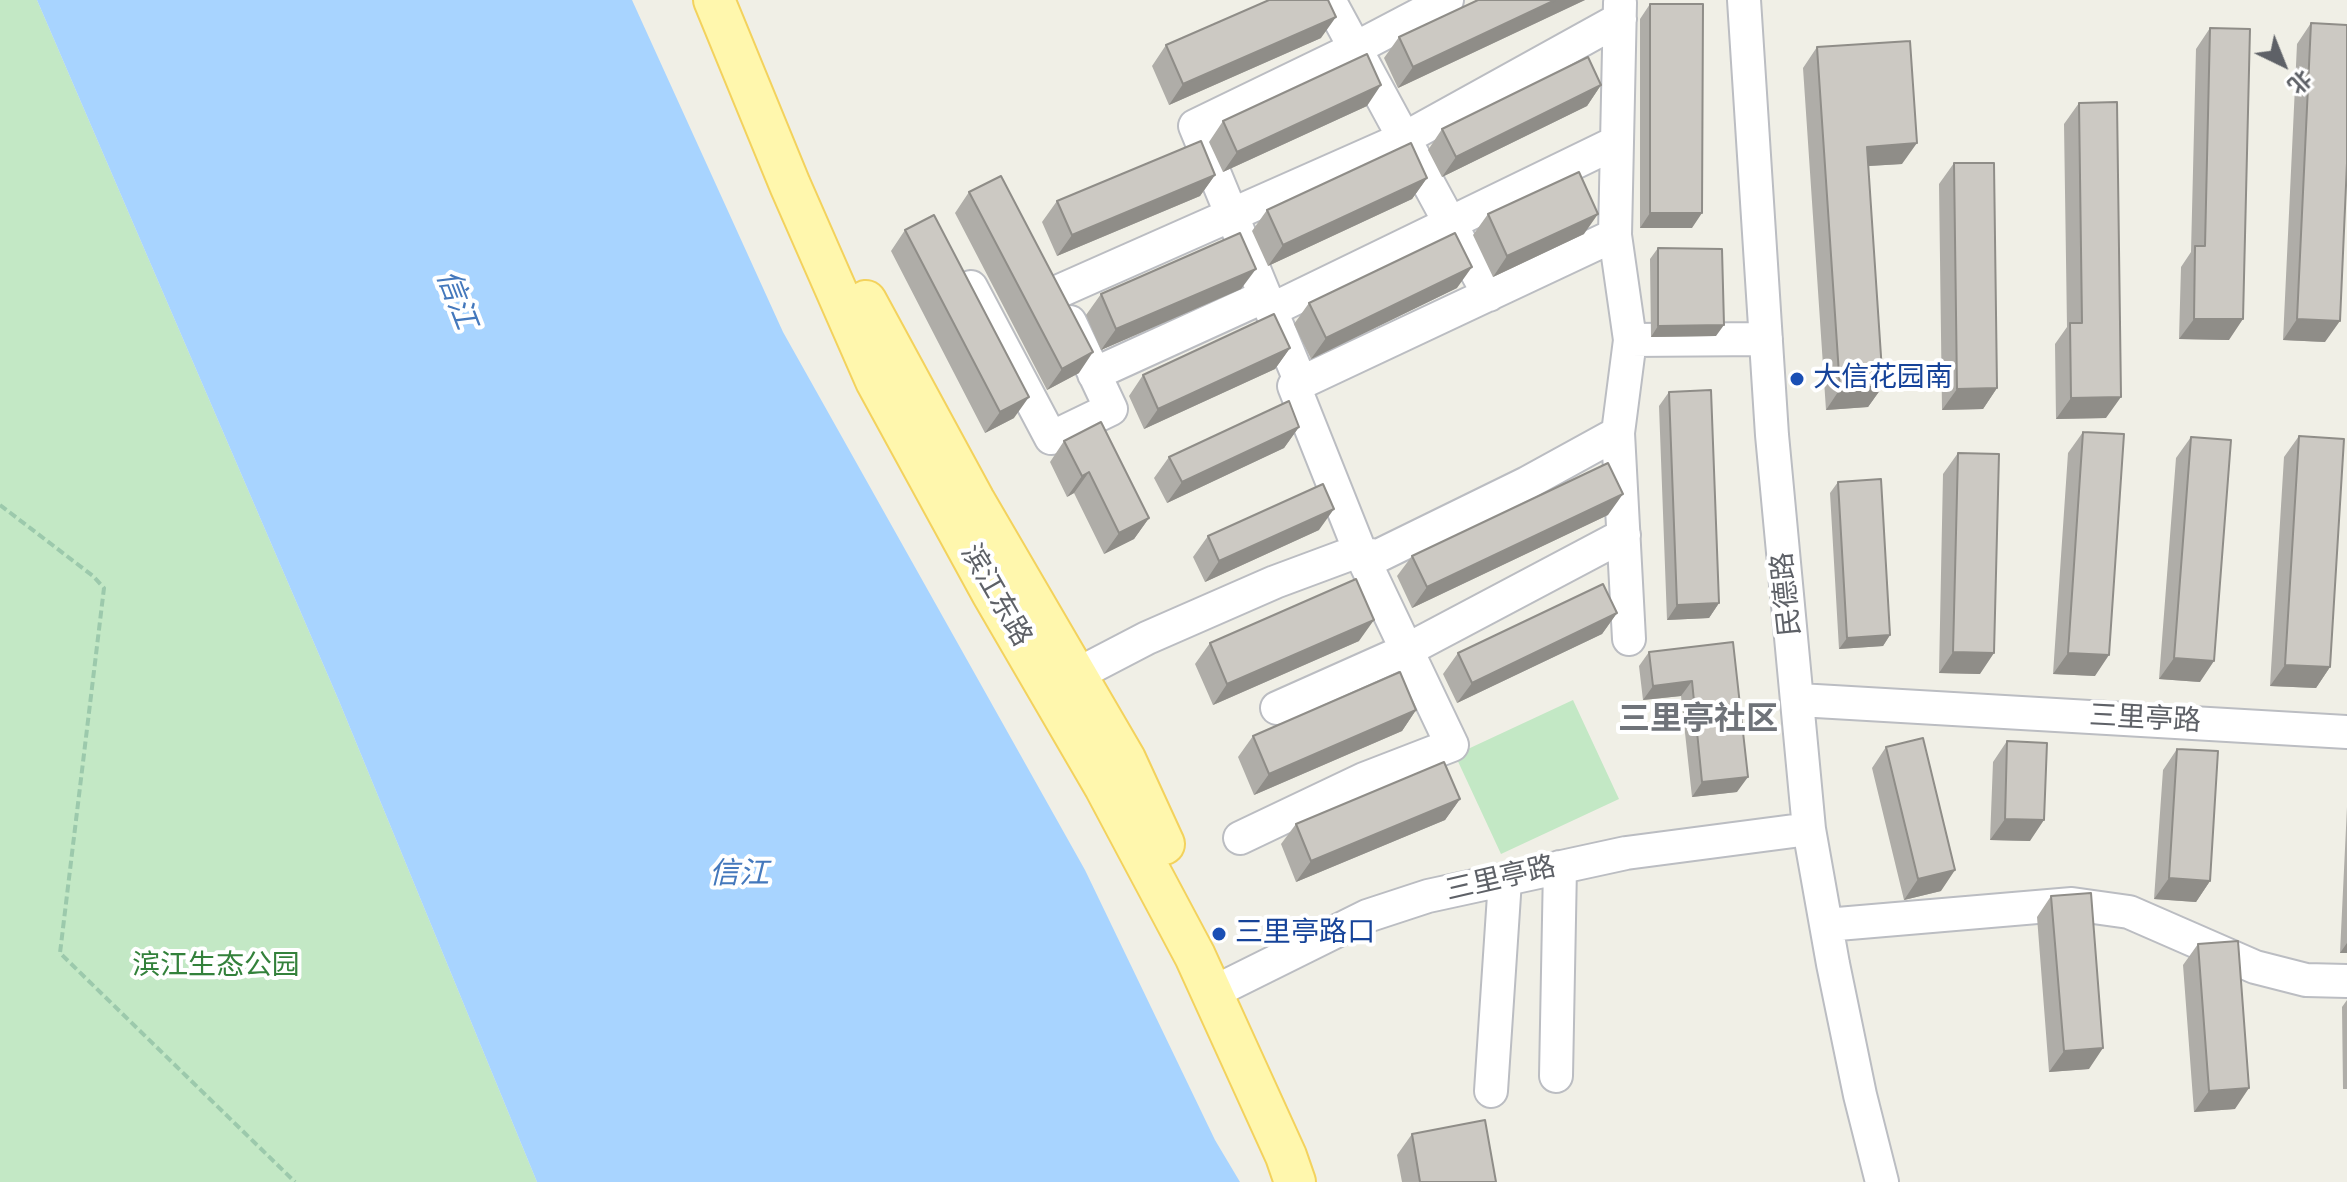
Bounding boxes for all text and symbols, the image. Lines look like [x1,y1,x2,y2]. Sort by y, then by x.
north arrow [2243,24,2323,104]
text: 北 [2283,65,2316,99]
water label: 信江 [427,266,483,334]
place label: 大信花园南 [1813,362,1953,396]
marker: 大信花园南 [1788,370,1806,388]
street label: 滨江东路 [952,539,1038,653]
street label: 民德路 [1767,550,1809,638]
street label: 三里亭路 [2088,700,2202,740]
district label: 三里亭社区 [1618,702,1778,740]
street label: 三里亭路 [1443,851,1559,909]
water label: 信江 [709,857,769,893]
place label: 三里亭路口 [1235,917,1375,951]
marker: 三里亭路口 [1210,925,1228,943]
park label: 滨江生态公园 [132,950,300,984]

